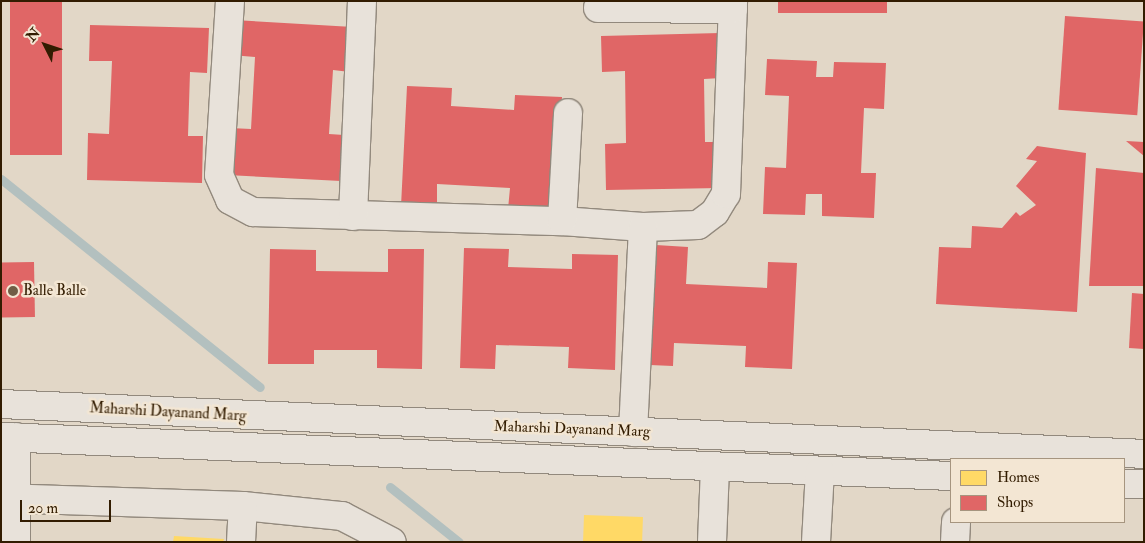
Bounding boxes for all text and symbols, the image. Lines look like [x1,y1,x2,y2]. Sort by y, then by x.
north arrow [20,20,70,70]
text: N [23,25,44,45]
place label: Balle Balle [23,282,86,300]
marker: Balle Balle [7,285,19,297]
street label: Maharshi Dayanand Marg [89,399,247,425]
street label: Maharshi Dayanand Marg [493,417,651,441]
legend [950,458,1125,523]
text: Homes [997,468,1039,487]
scale bar [22,490,114,522]
text: Shops [997,493,1033,512]
text: 20 m [28,499,58,518]

